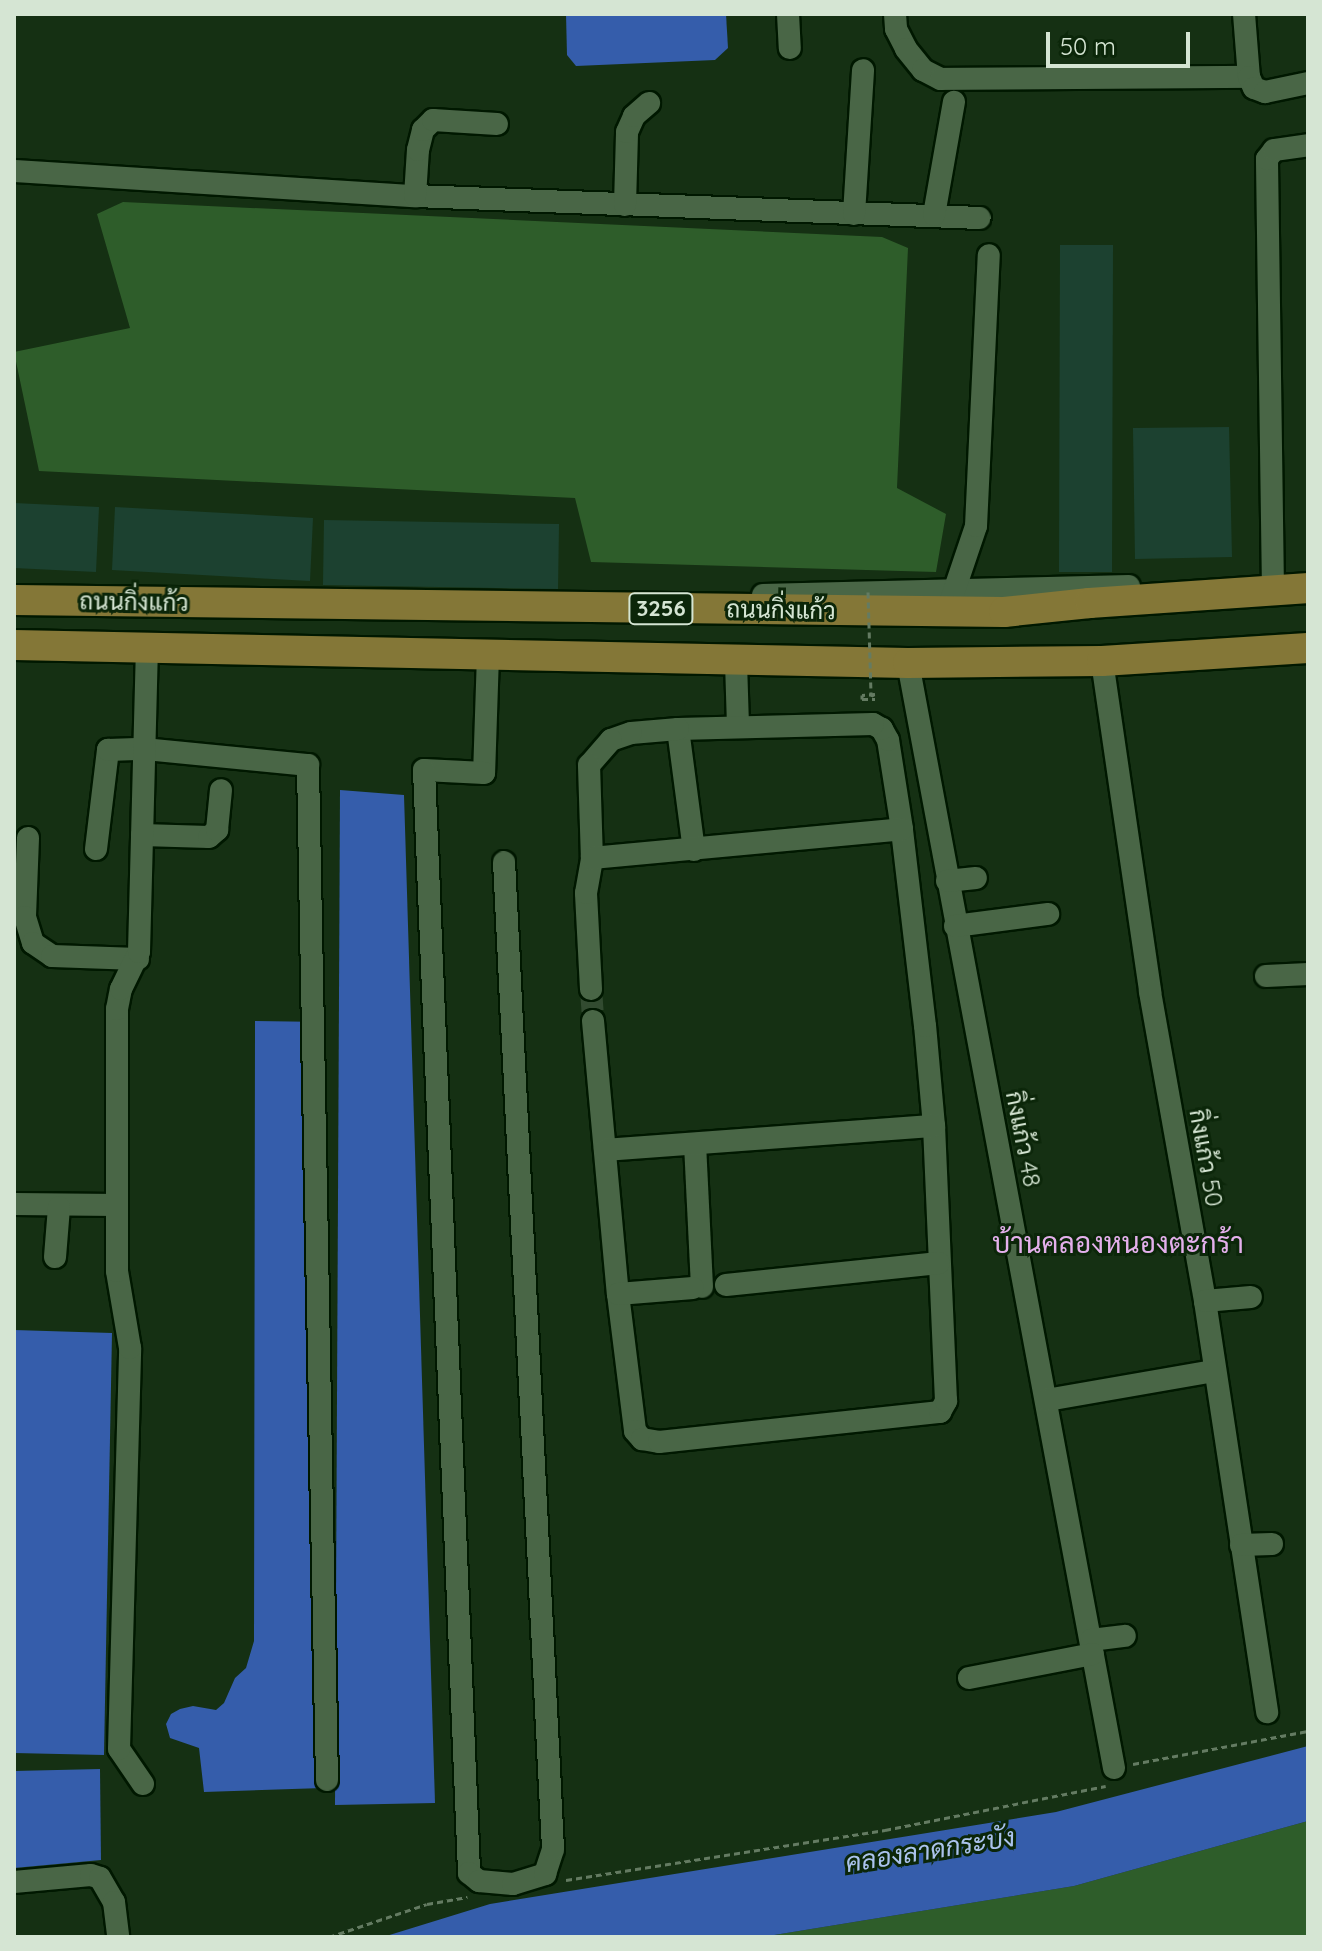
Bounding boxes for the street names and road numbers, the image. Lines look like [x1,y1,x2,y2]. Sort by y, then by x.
street label: ถนนกิ่งแก้ว [79,587,189,617]
road number: 3256 [627,591,695,627]
street label: ถนนกิ่งแก้ว [726,595,836,625]
street label: กิ่งแก้ว 48 [1000,1089,1046,1189]
street label: กิ่งแก้ว 50 [1183,1107,1229,1209]

